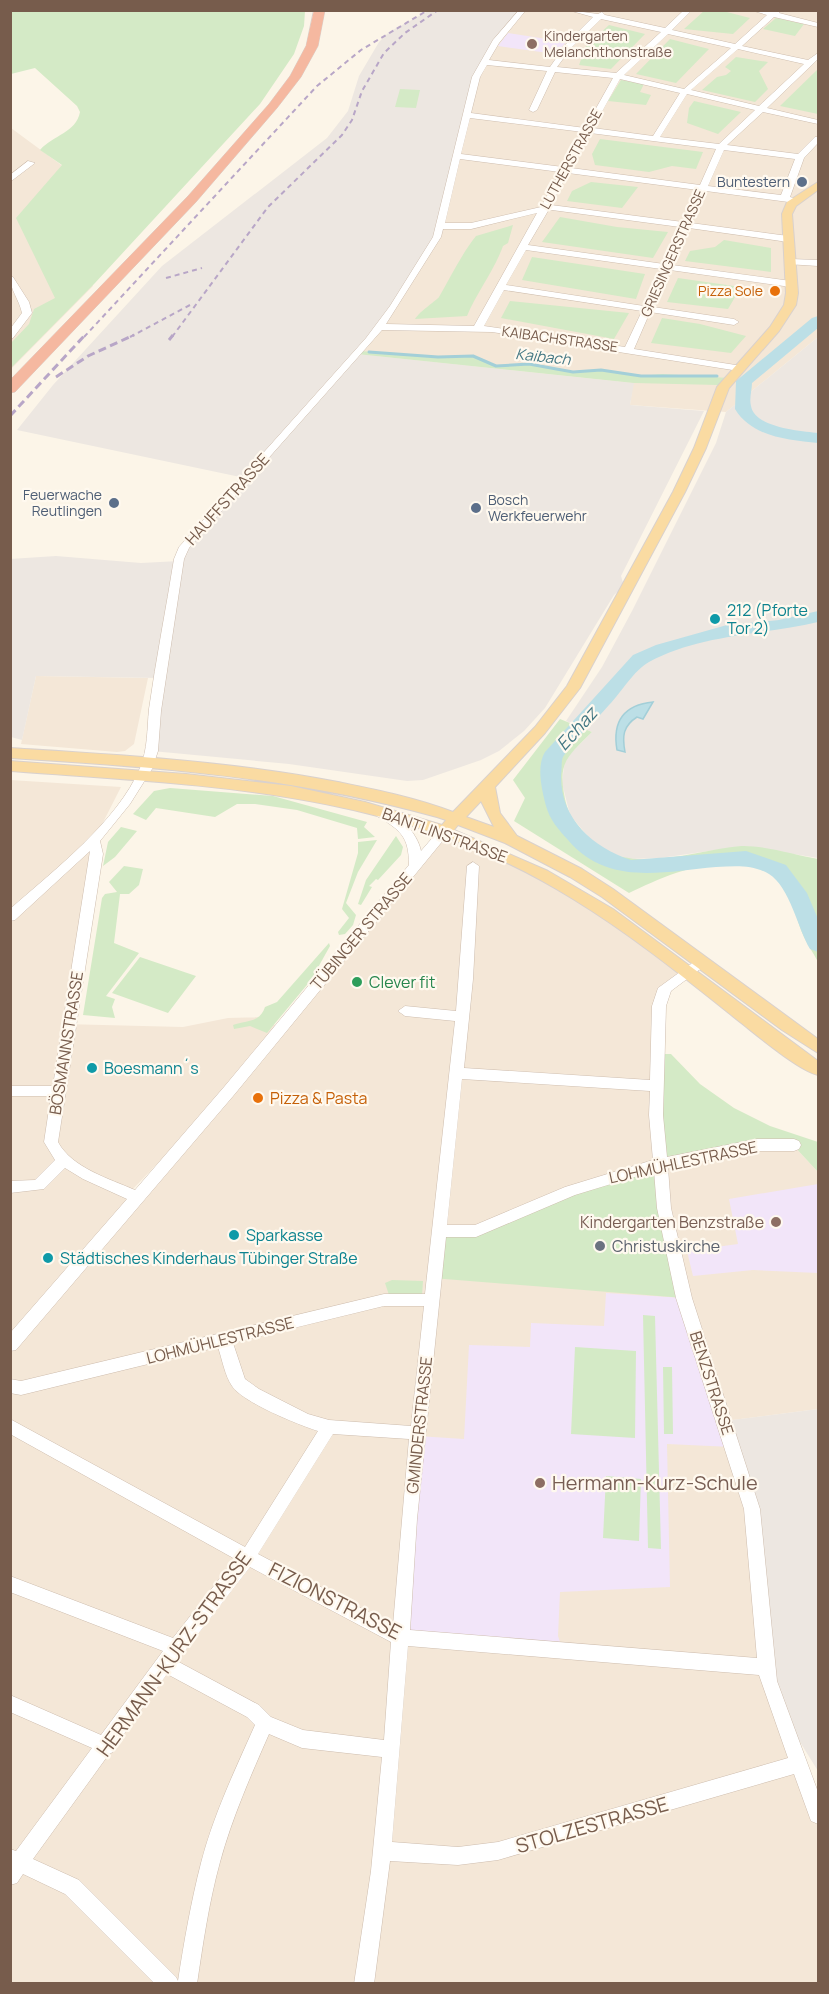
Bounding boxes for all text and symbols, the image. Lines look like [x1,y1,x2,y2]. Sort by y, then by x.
place label: Kindergarten Melanchthonstraße [544,26,672,61]
marker: Kindergarten Melanchthonstraße [525,37,539,51]
street label: LUTHERSTRASSE [535,105,606,212]
place label: Buntestern [717,172,790,191]
marker: Buntestern [795,175,809,189]
street label: GRIESINGERSTRASSE [636,186,709,320]
place label: Pizza Sole [698,281,763,300]
marker: Pizza Sole [768,284,782,298]
street label: KAIBACHSTRASSE [501,321,619,356]
water label: Kaibach [515,343,573,370]
street label: HAUFFSTRASSE [180,448,274,550]
place label: Feuerwache Reutlingen [23,485,102,520]
place label: Bosch Werkfeuerwehr [488,490,587,525]
marker: Feuerwache Reutlingen [107,496,121,510]
marker: Bosch Werkfeuerwehr [469,501,483,515]
place label: 212 (Pforte Tor 2) [727,599,808,639]
marker: 212 (Pforte Tor 2) [708,612,722,626]
water label: Echaz [550,700,604,755]
street label: BANTLINSTRASSE [379,802,511,868]
street label: TÜBINGER STRASSE [305,867,417,995]
street label: BÖSMANNSTRASSE [44,970,88,1116]
place label: Clever fit [369,971,435,993]
marker: Clever fit [350,975,364,989]
place label: Boesmann´s [104,1057,199,1079]
marker: Boesmann´s [85,1061,99,1075]
place label: Pizza & Pasta [270,1087,367,1109]
marker: Pizza & Pasta [251,1091,265,1105]
street label: LOHMÜHLESTRASSE [607,1136,759,1188]
place label: Kindergarten Benzstraße [580,1211,764,1233]
marker: Kindergarten Benzstraße [769,1215,783,1229]
place label: Sparkasse [246,1224,323,1246]
marker: Sparkasse [227,1228,241,1242]
place label: Christuskirche [612,1235,720,1257]
marker: Christuskirche [593,1239,607,1253]
place label: Städtisches Kinderhaus Tübinger Straße [60,1247,358,1269]
marker: Städtisches Kinderhaus Tübinger Straße [41,1251,55,1265]
street label: LOHMÜHLESTRASSE [144,1311,296,1369]
street label: BENZSTRASSE [685,1328,739,1438]
street label: GMINDERSTRASSE [401,1355,437,1495]
place label: Hermann-Kurz-Schule [552,1469,758,1496]
marker: Hermann-Kurz-Schule [533,1476,547,1490]
street label: HERMANN-KURZ-STRASSE [90,1546,257,1762]
street label: FIZIONSTRASSE [264,1556,406,1646]
street label: STOLZESTRASSE [512,1790,671,1859]

